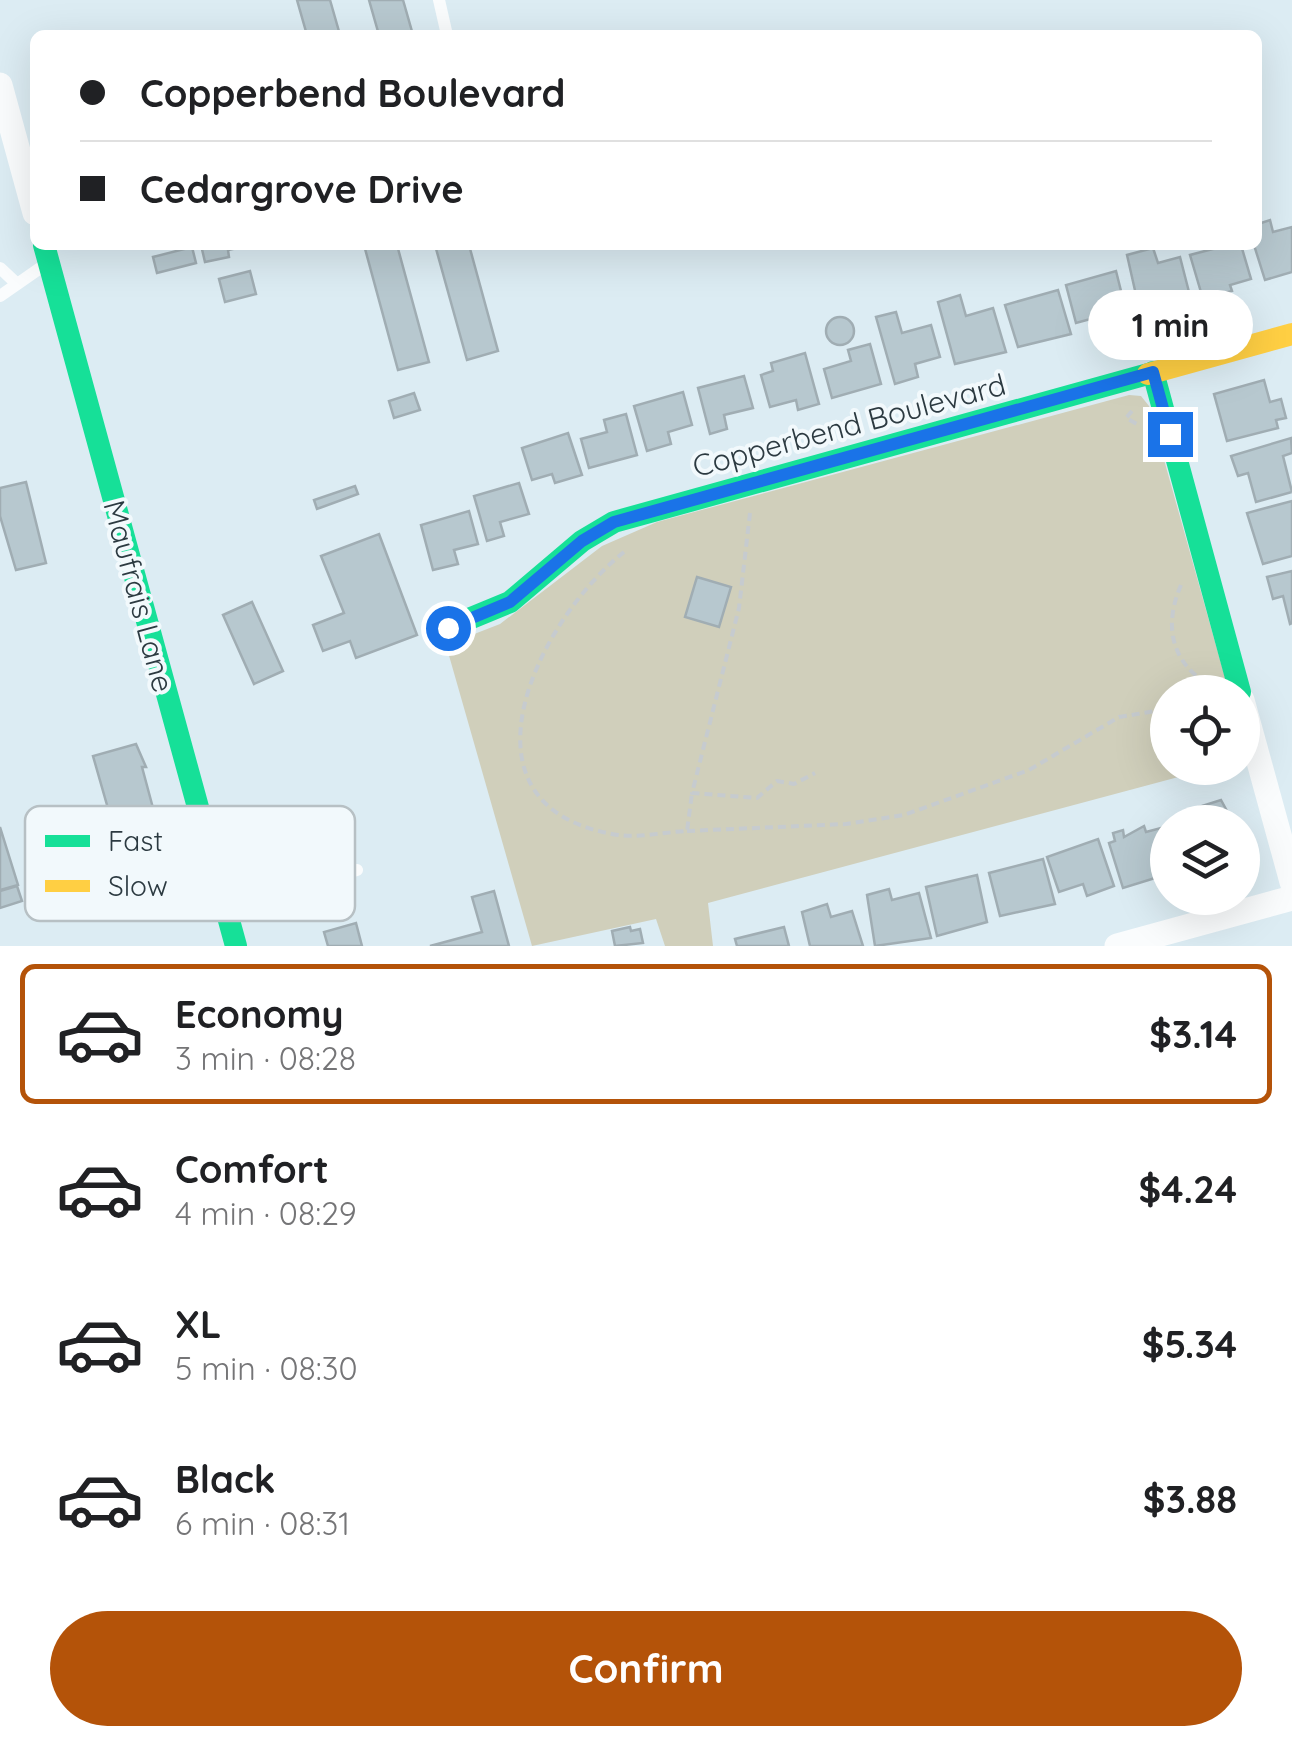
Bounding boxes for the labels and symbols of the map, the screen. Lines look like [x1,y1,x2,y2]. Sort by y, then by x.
callout: 1 min [1088,289,1252,359]
street label: Copperbend Boulevard [688,365,1010,485]
route end [1148,412,1193,457]
street label: Maufrais Lane [95,496,183,696]
route start [426,606,471,651]
legend [25,806,355,921]
text: Fast [108,823,163,858]
text: Slow [108,868,168,903]

